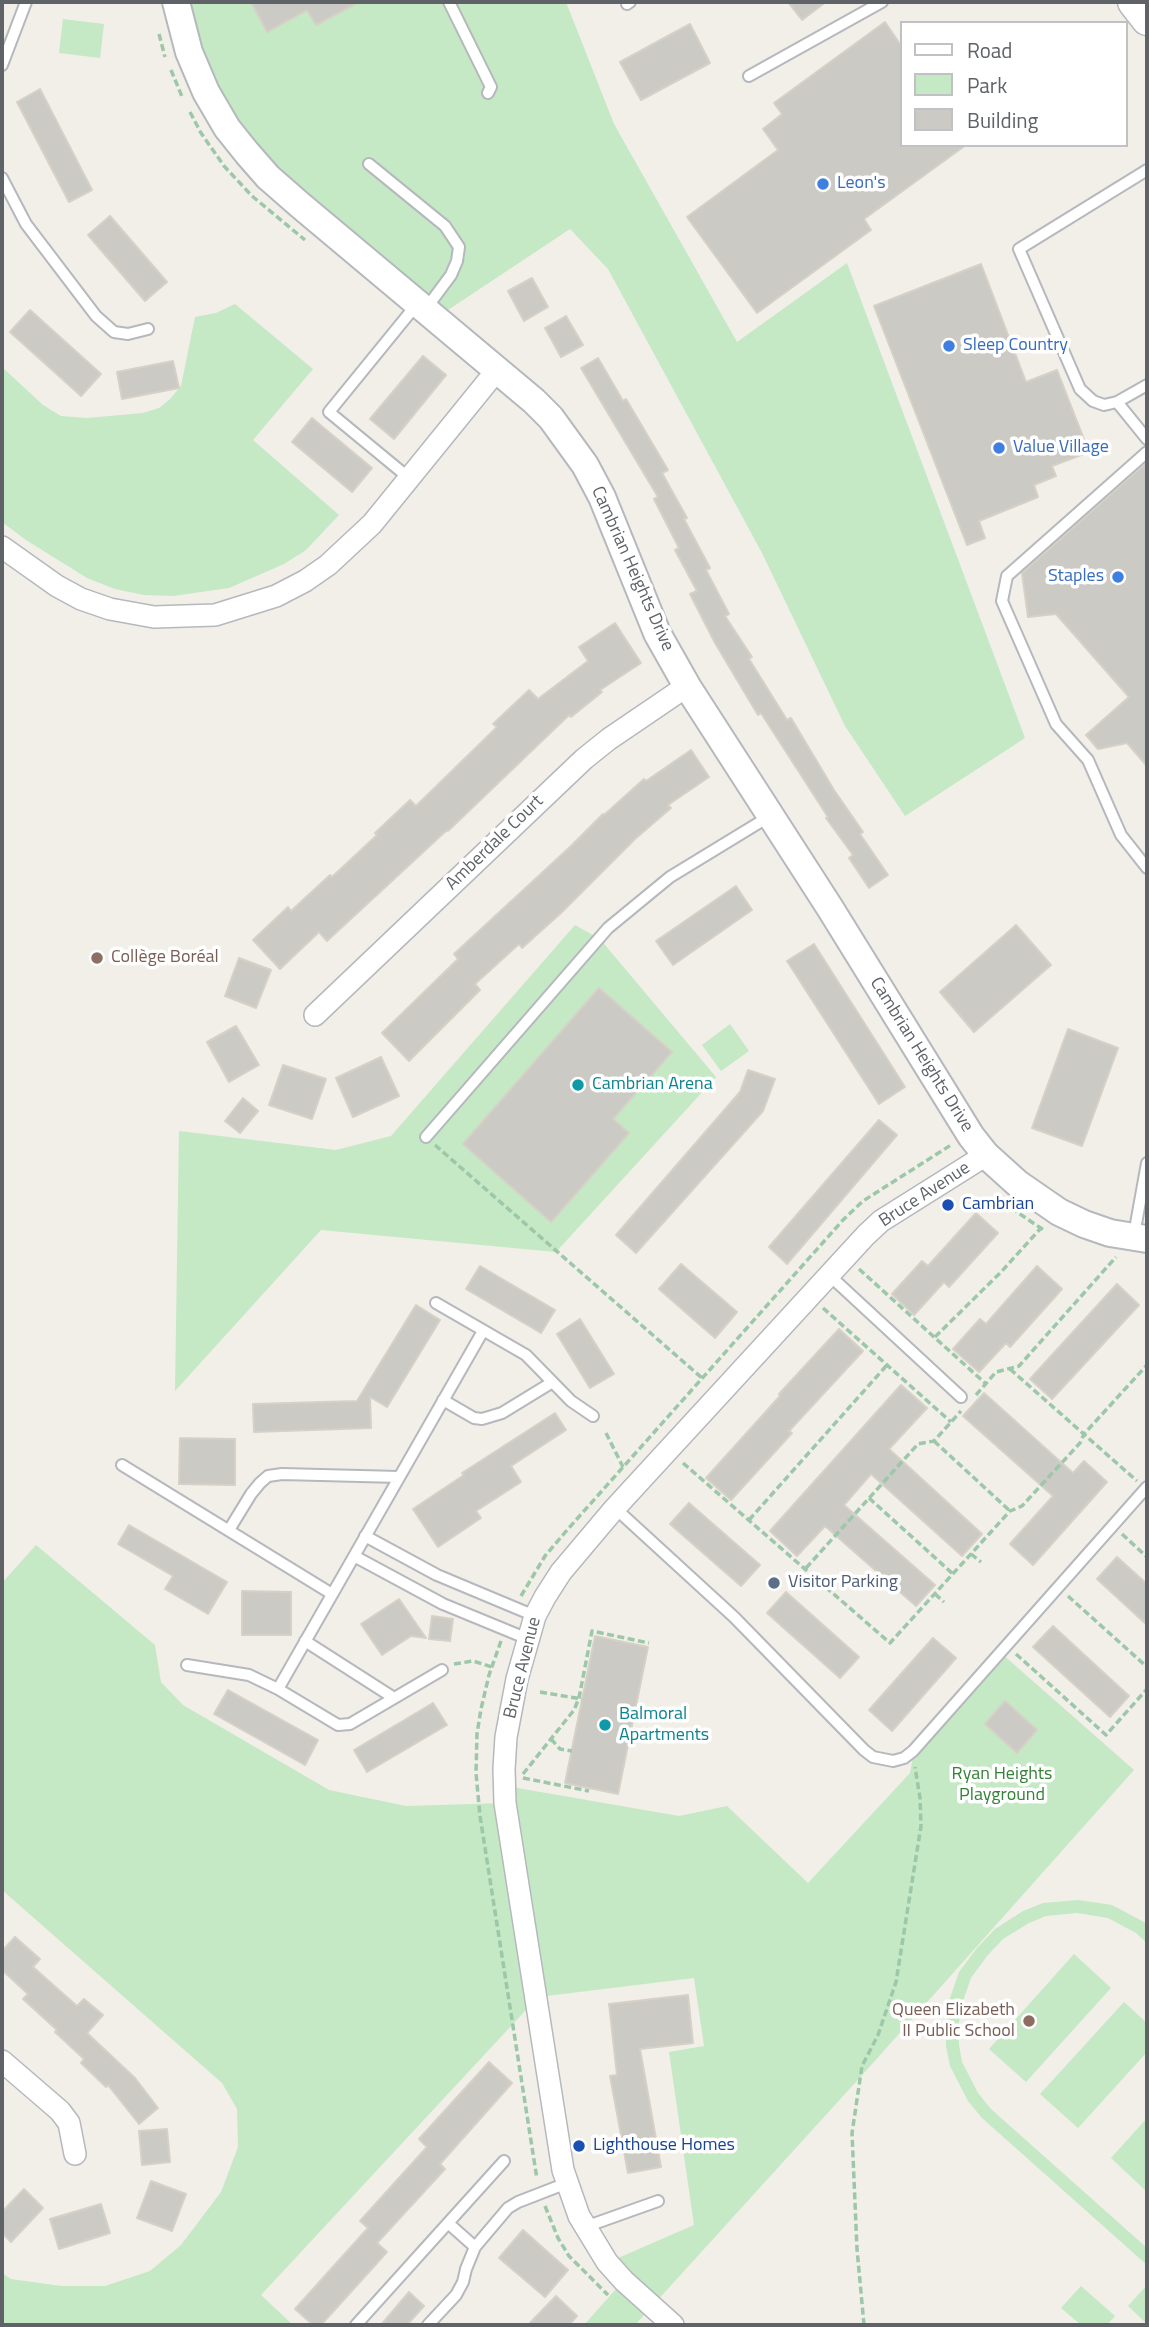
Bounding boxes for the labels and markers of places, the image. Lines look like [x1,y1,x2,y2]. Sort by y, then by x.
place label: Leon's [837,173,886,195]
marker: Leon's [815,176,831,192]
place label: Sleep Country [963,335,1068,357]
marker: Sleep Country [941,338,957,354]
place label: Value Village [1013,437,1109,459]
marker: Value Village [991,440,1007,456]
place label: Staples [1048,566,1104,588]
marker: Staples [1110,569,1126,585]
place label: Collège Boréal [111,947,219,969]
marker: Collège Boréal [89,950,105,966]
place label: Cambrian Arena [592,1074,713,1096]
marker: Cambrian Arena [570,1077,586,1093]
place label: Cambrian [962,1194,1034,1216]
marker: Cambrian [940,1197,956,1213]
place label: Visitor Parking [788,1572,898,1594]
marker: Visitor Parking [766,1575,782,1591]
place label: Balmoral Apartments [619,1704,709,1746]
marker: Balmoral Apartments [597,1717,613,1733]
place label: Queen Elizabeth II Public School [892,2000,1015,2042]
marker: Queen Elizabeth II Public School [1021,2013,1037,2029]
place label: Lighthouse Homes [593,2135,735,2157]
marker: Lighthouse Homes [571,2138,587,2154]

